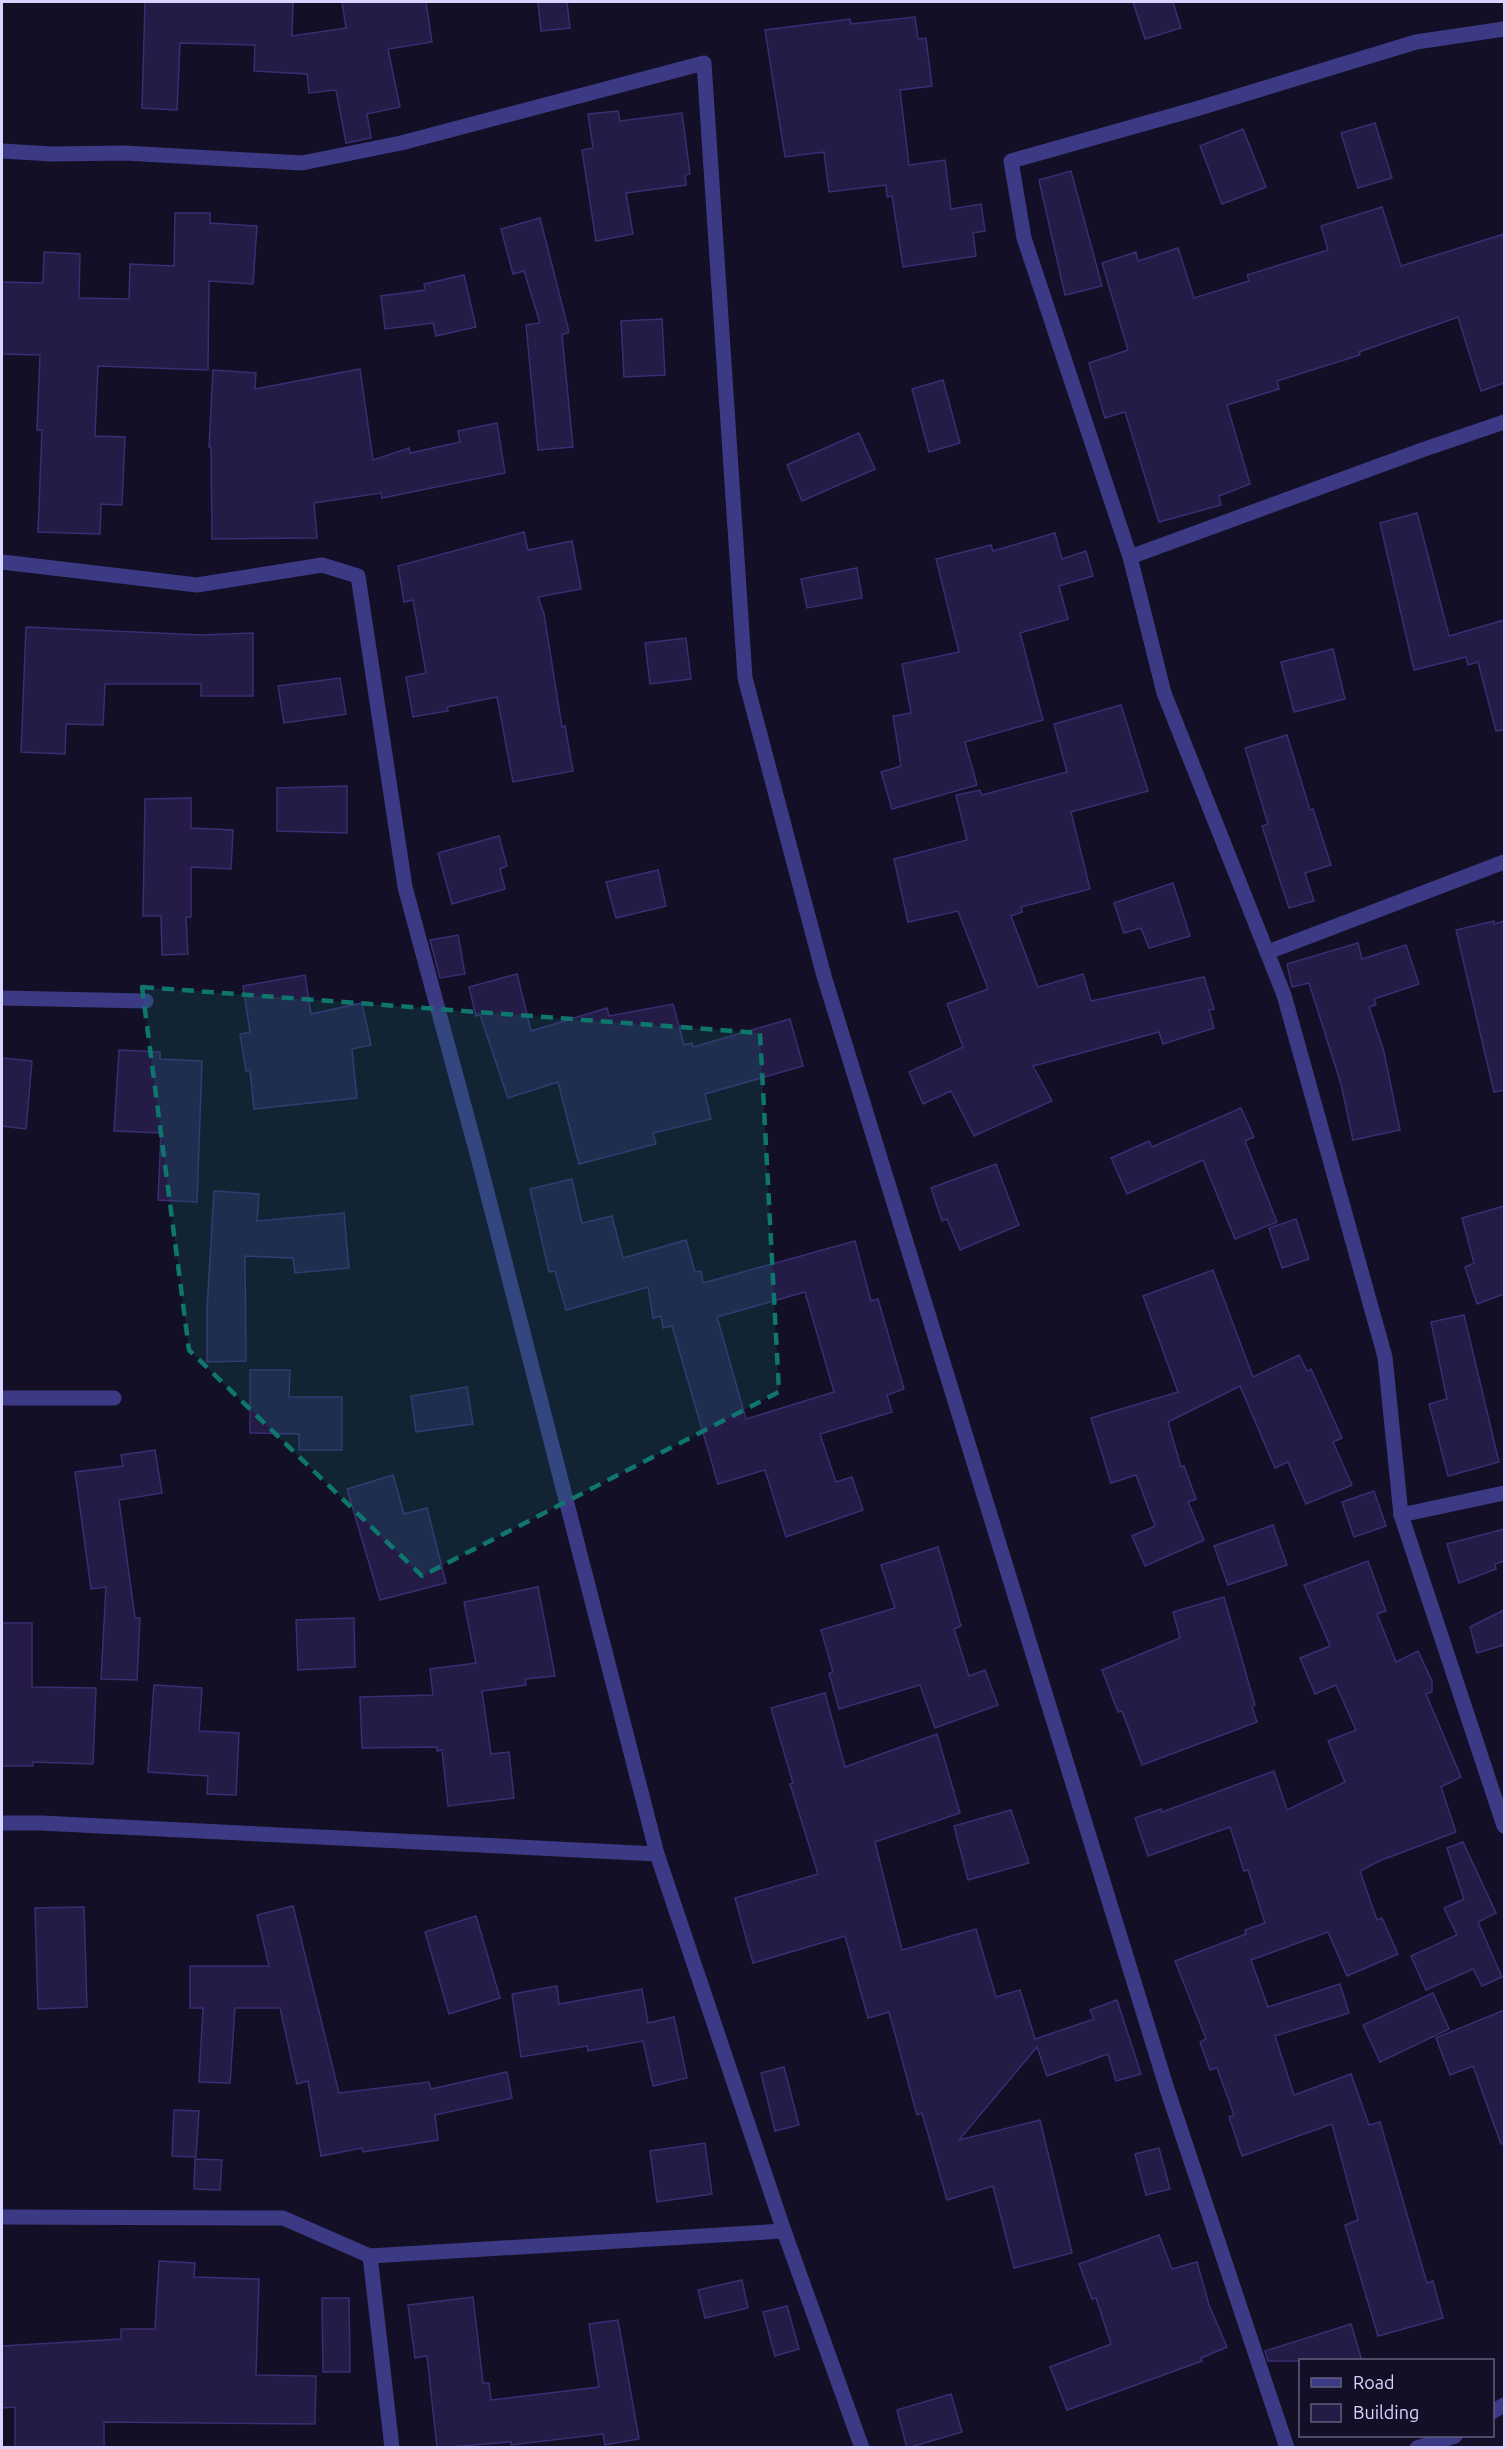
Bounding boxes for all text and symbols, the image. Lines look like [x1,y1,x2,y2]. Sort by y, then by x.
legend [1299,2359,1494,2437]
text: Road [1353,2372,1395,2392]
text: Building [1353,2402,1419,2422]

